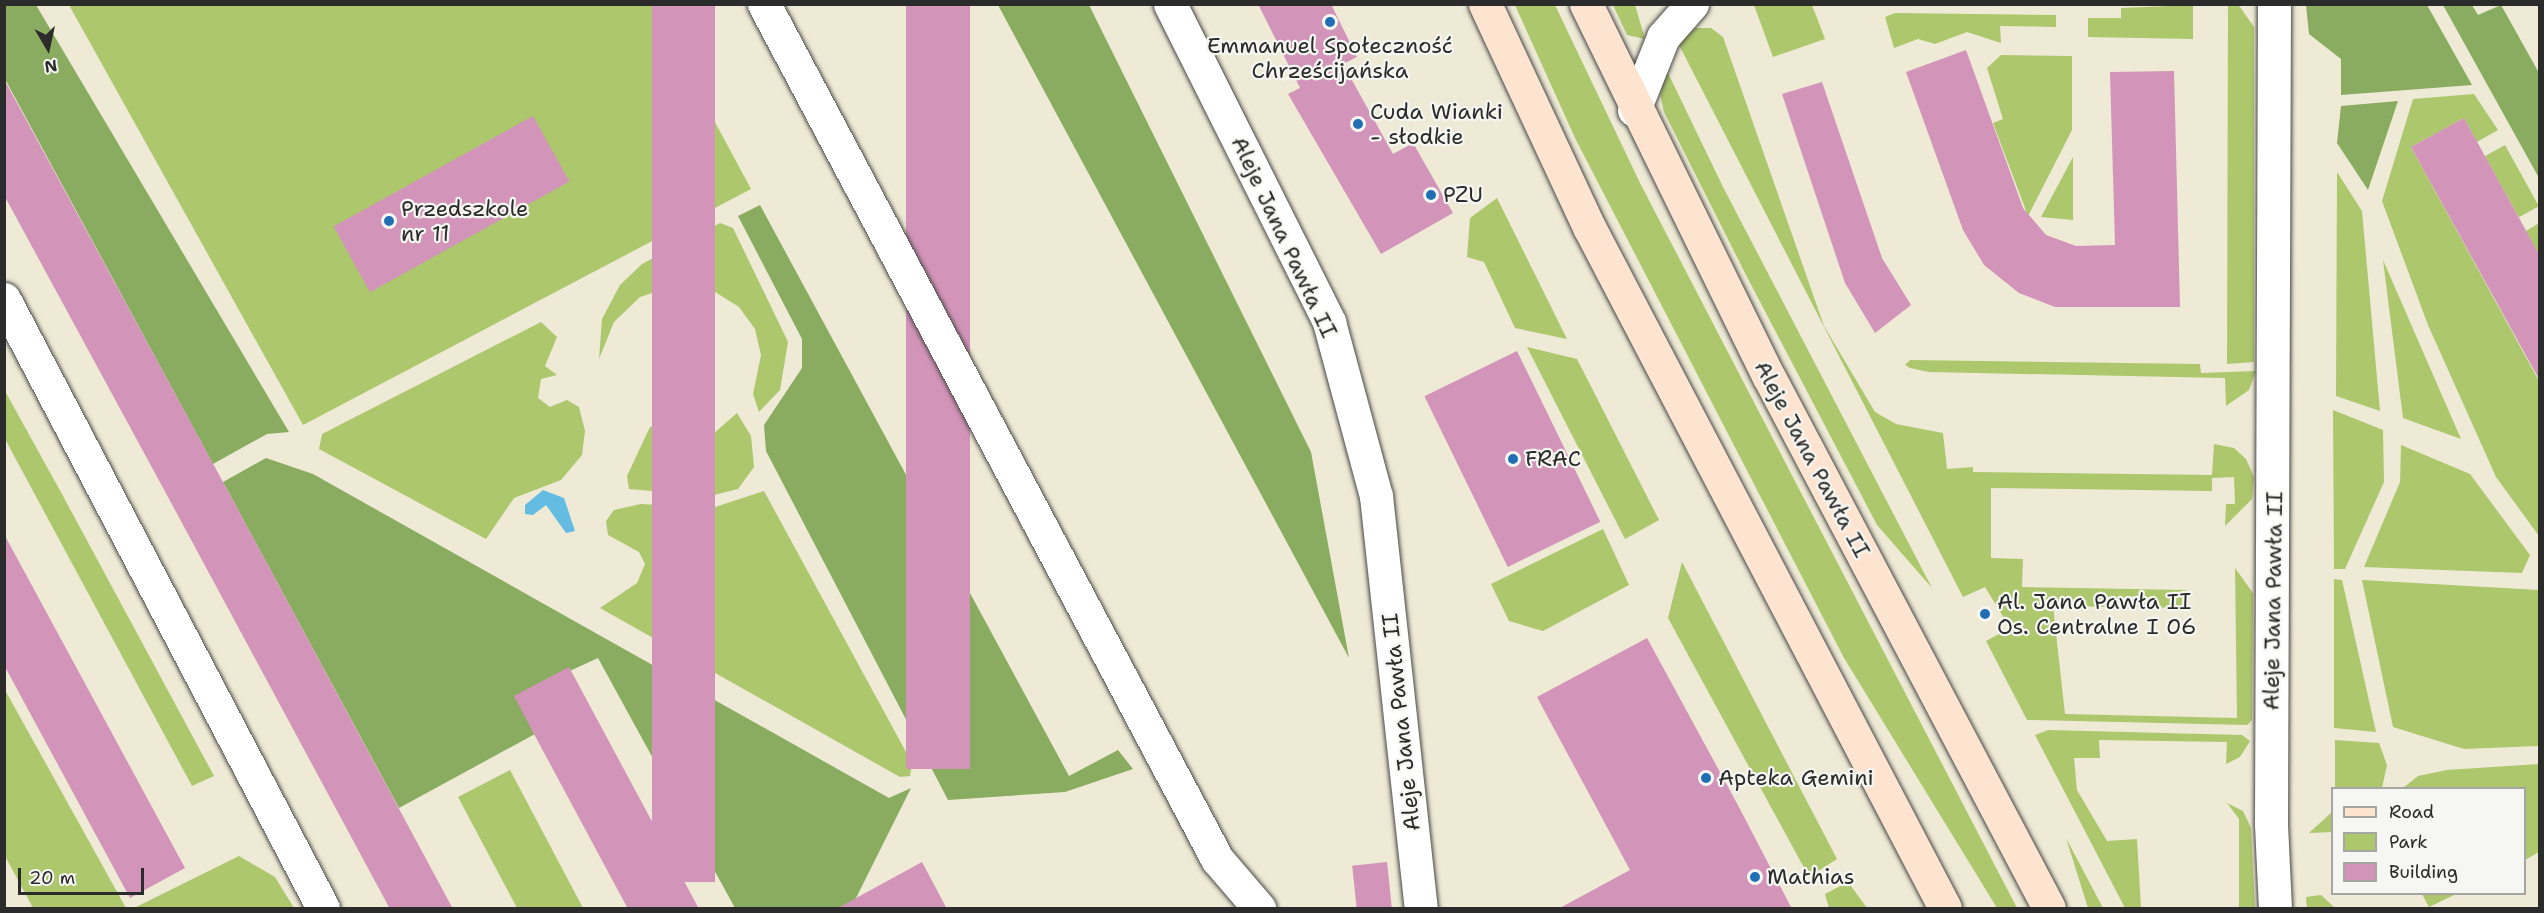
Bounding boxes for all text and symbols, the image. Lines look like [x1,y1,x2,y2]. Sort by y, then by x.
marker: Emmanuel Społeczność Chrześcijańska [1323,15,1337,29]
north arrow [18,18,78,78]
place label: Emmanuel Społeczność Chrześcijańska [1207,32,1453,84]
text: N [43,55,59,78]
place label: Cuda Wianki - słodkie [1370,98,1503,150]
marker: Cuda Wianki - słodkie [1351,117,1365,131]
street label: Aleje Jana Pawła II [1226,132,1342,342]
place label: PZU [1443,182,1483,208]
marker: PZU [1424,188,1438,202]
place label: Przedszkole nr 11 [401,195,529,246]
marker: Przedszkole nr 11 [382,214,396,228]
street label: Aleje Jana Pawła II [1749,356,1875,562]
place label: FRAC [1525,446,1581,472]
marker: FRAC [1506,452,1520,466]
street label: Aleje Jana Pawła II [2258,491,2288,711]
place label: Al. Jana Pawła II Os. Centralne I 06 [1997,588,2196,640]
marker: Al. Jana Pawła II Os. Centralne I 06 [1978,607,1992,621]
street label: Aleje Jana Pawła II [1376,612,1426,832]
place label: Apteka Gemini [1718,765,1874,791]
marker: Apteka Gemini [1699,771,1713,785]
legend [2331,787,2526,895]
text: Road [2389,800,2434,824]
text: Park [2389,830,2428,854]
scale bar [21,856,147,894]
text: Building [2389,860,2458,884]
place label: Mathias [1767,864,1855,890]
text: 20 m [29,866,75,890]
marker: Mathias [1748,870,1762,884]

